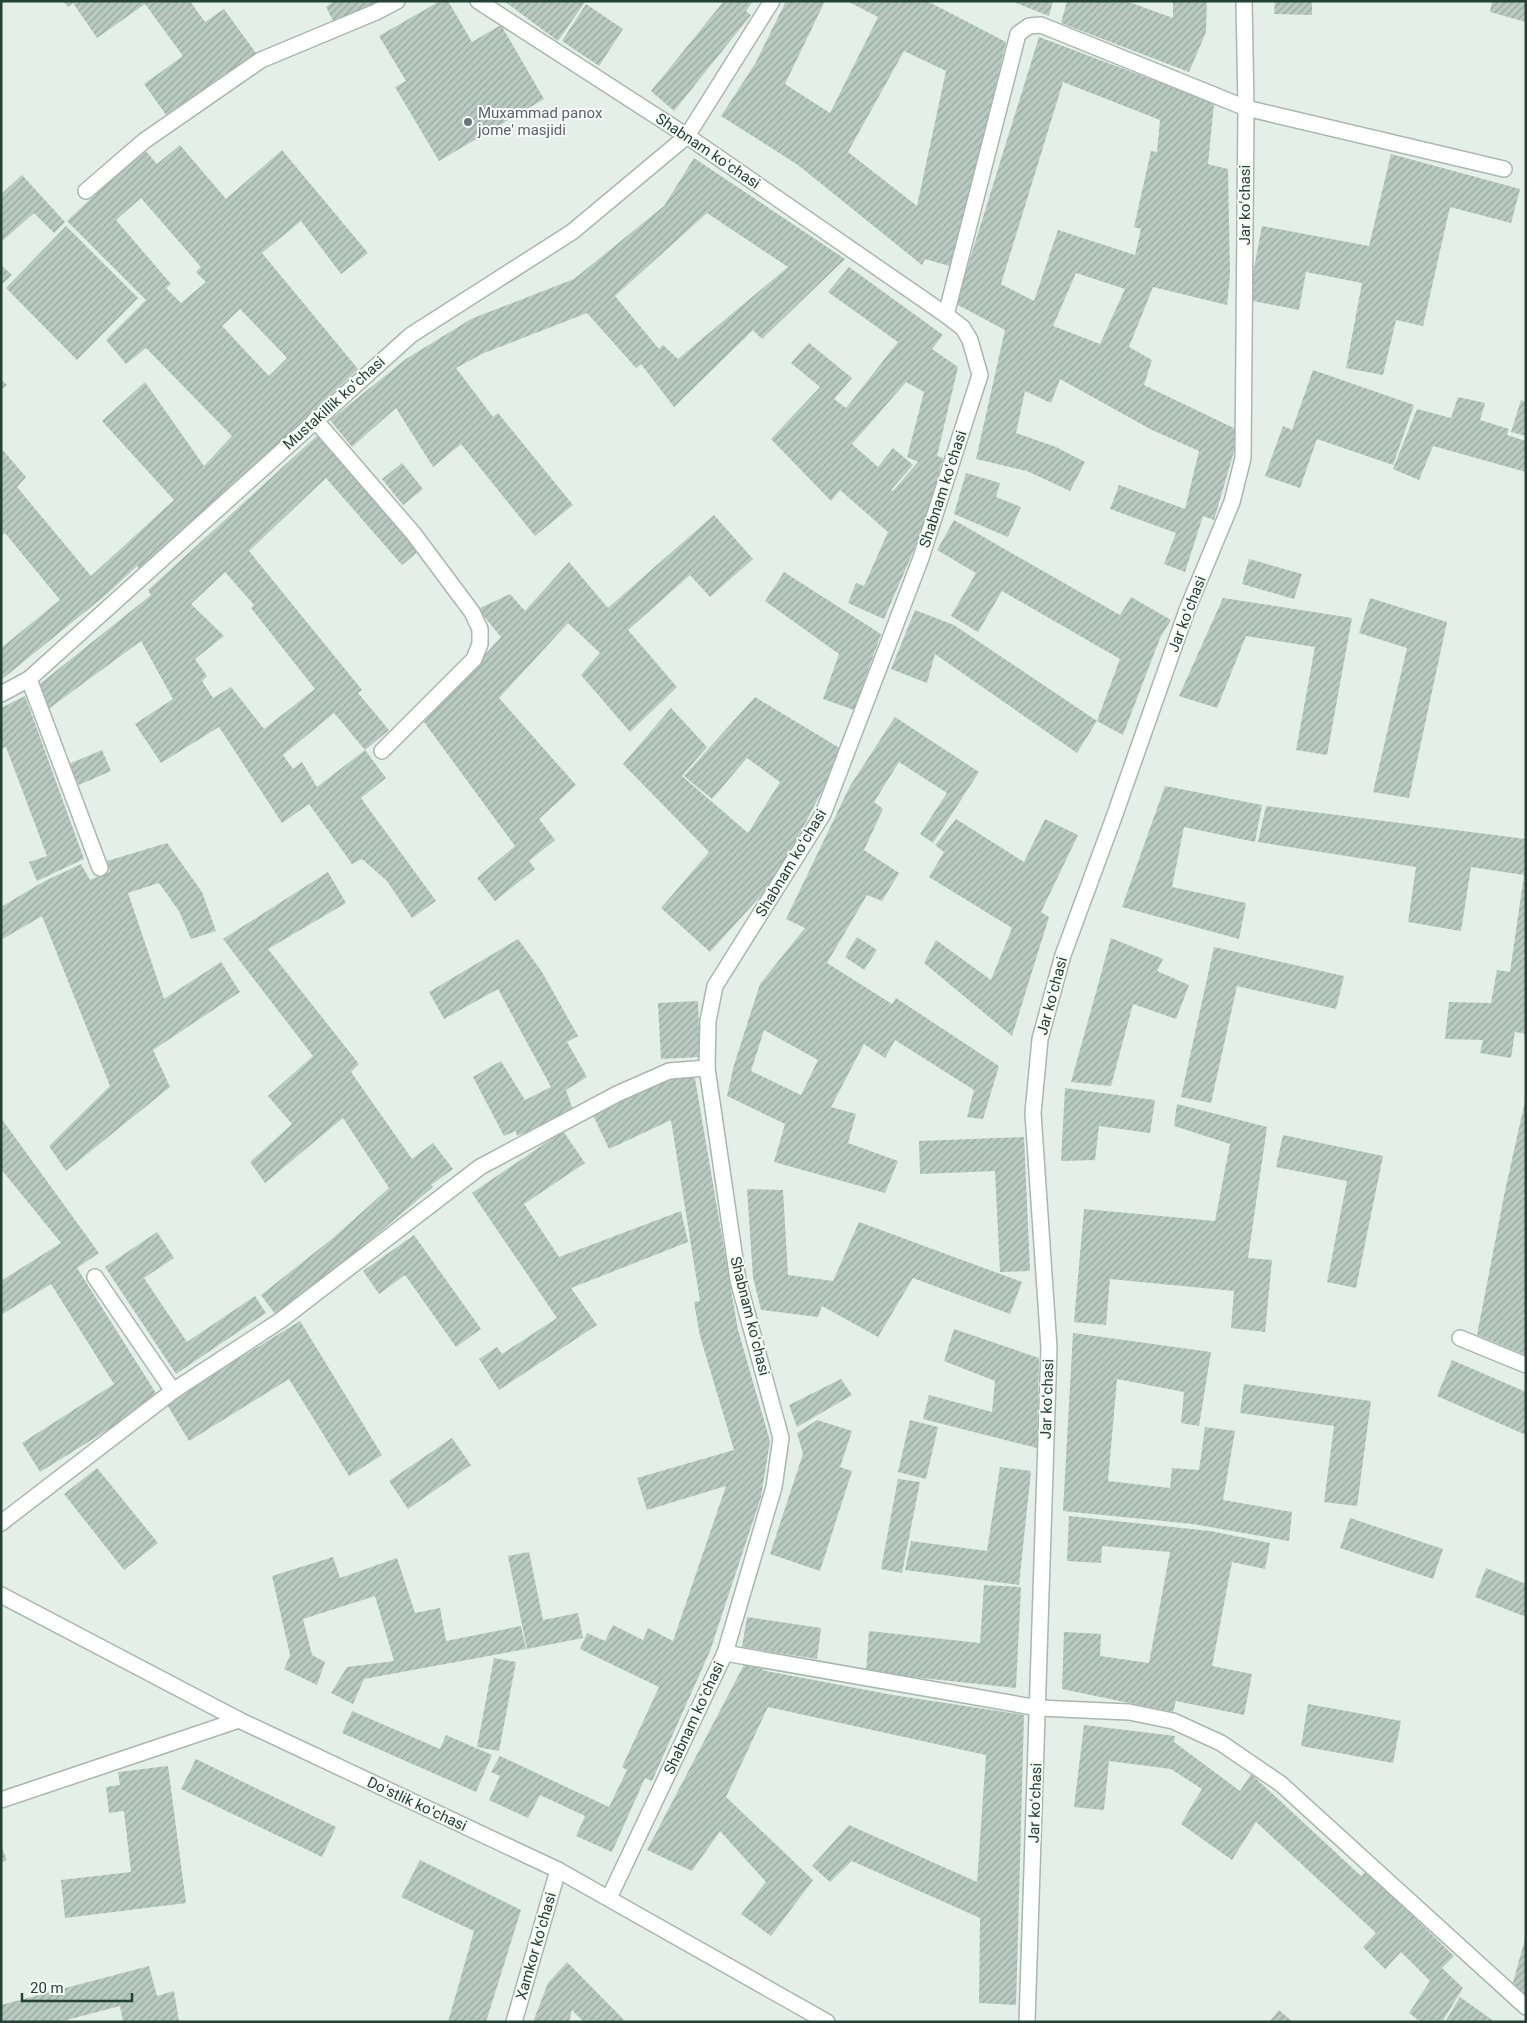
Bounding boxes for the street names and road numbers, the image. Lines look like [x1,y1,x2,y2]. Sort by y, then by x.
street label: Shabnam koʻchasi [652,109,764,193]
street label: Jar koʻchasi [1236,165,1254,245]
street label: Mustakillik koʻchasi [279,353,389,453]
street label: Shabnam koʻchasi [916,428,970,550]
street label: Jar koʻchasi [1164,573,1210,655]
street label: Shabnam koʻchasi [752,806,830,920]
street label: Jar koʻchasi [1033,955,1071,1037]
street label: Shabnam koʻchasi [726,1255,774,1377]
street label: Jar koʻchasi [1037,1359,1057,1439]
street label: Shabnam koʻchasi [660,1659,728,1777]
street label: Jar koʻchasi [1025,1763,1045,1843]
street label: Doʻstlik koʻchasi [364,1773,470,1835]
street label: Xamkor koʻchasi [512,1890,560,2002]

